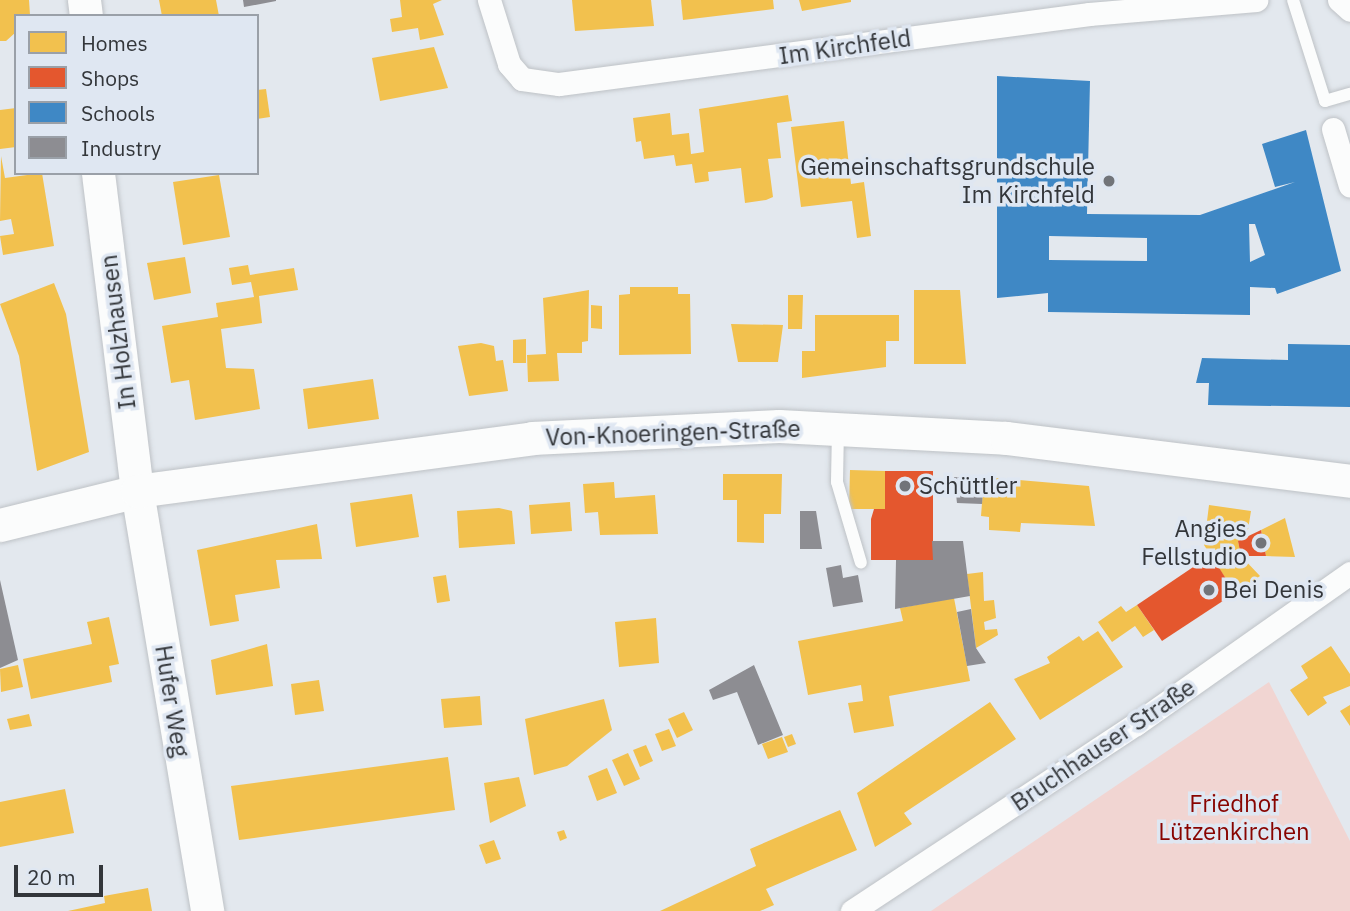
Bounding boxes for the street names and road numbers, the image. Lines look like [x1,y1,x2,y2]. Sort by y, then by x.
street label: Im Kirchfeld [777,23,913,71]
street label: In Holzhausen [94,253,142,411]
street label: Von-Knoeringen-Straße [545,414,801,452]
street label: Hufer Weg [149,643,195,759]
street label: Bruchhauser Straße [1006,673,1200,817]

